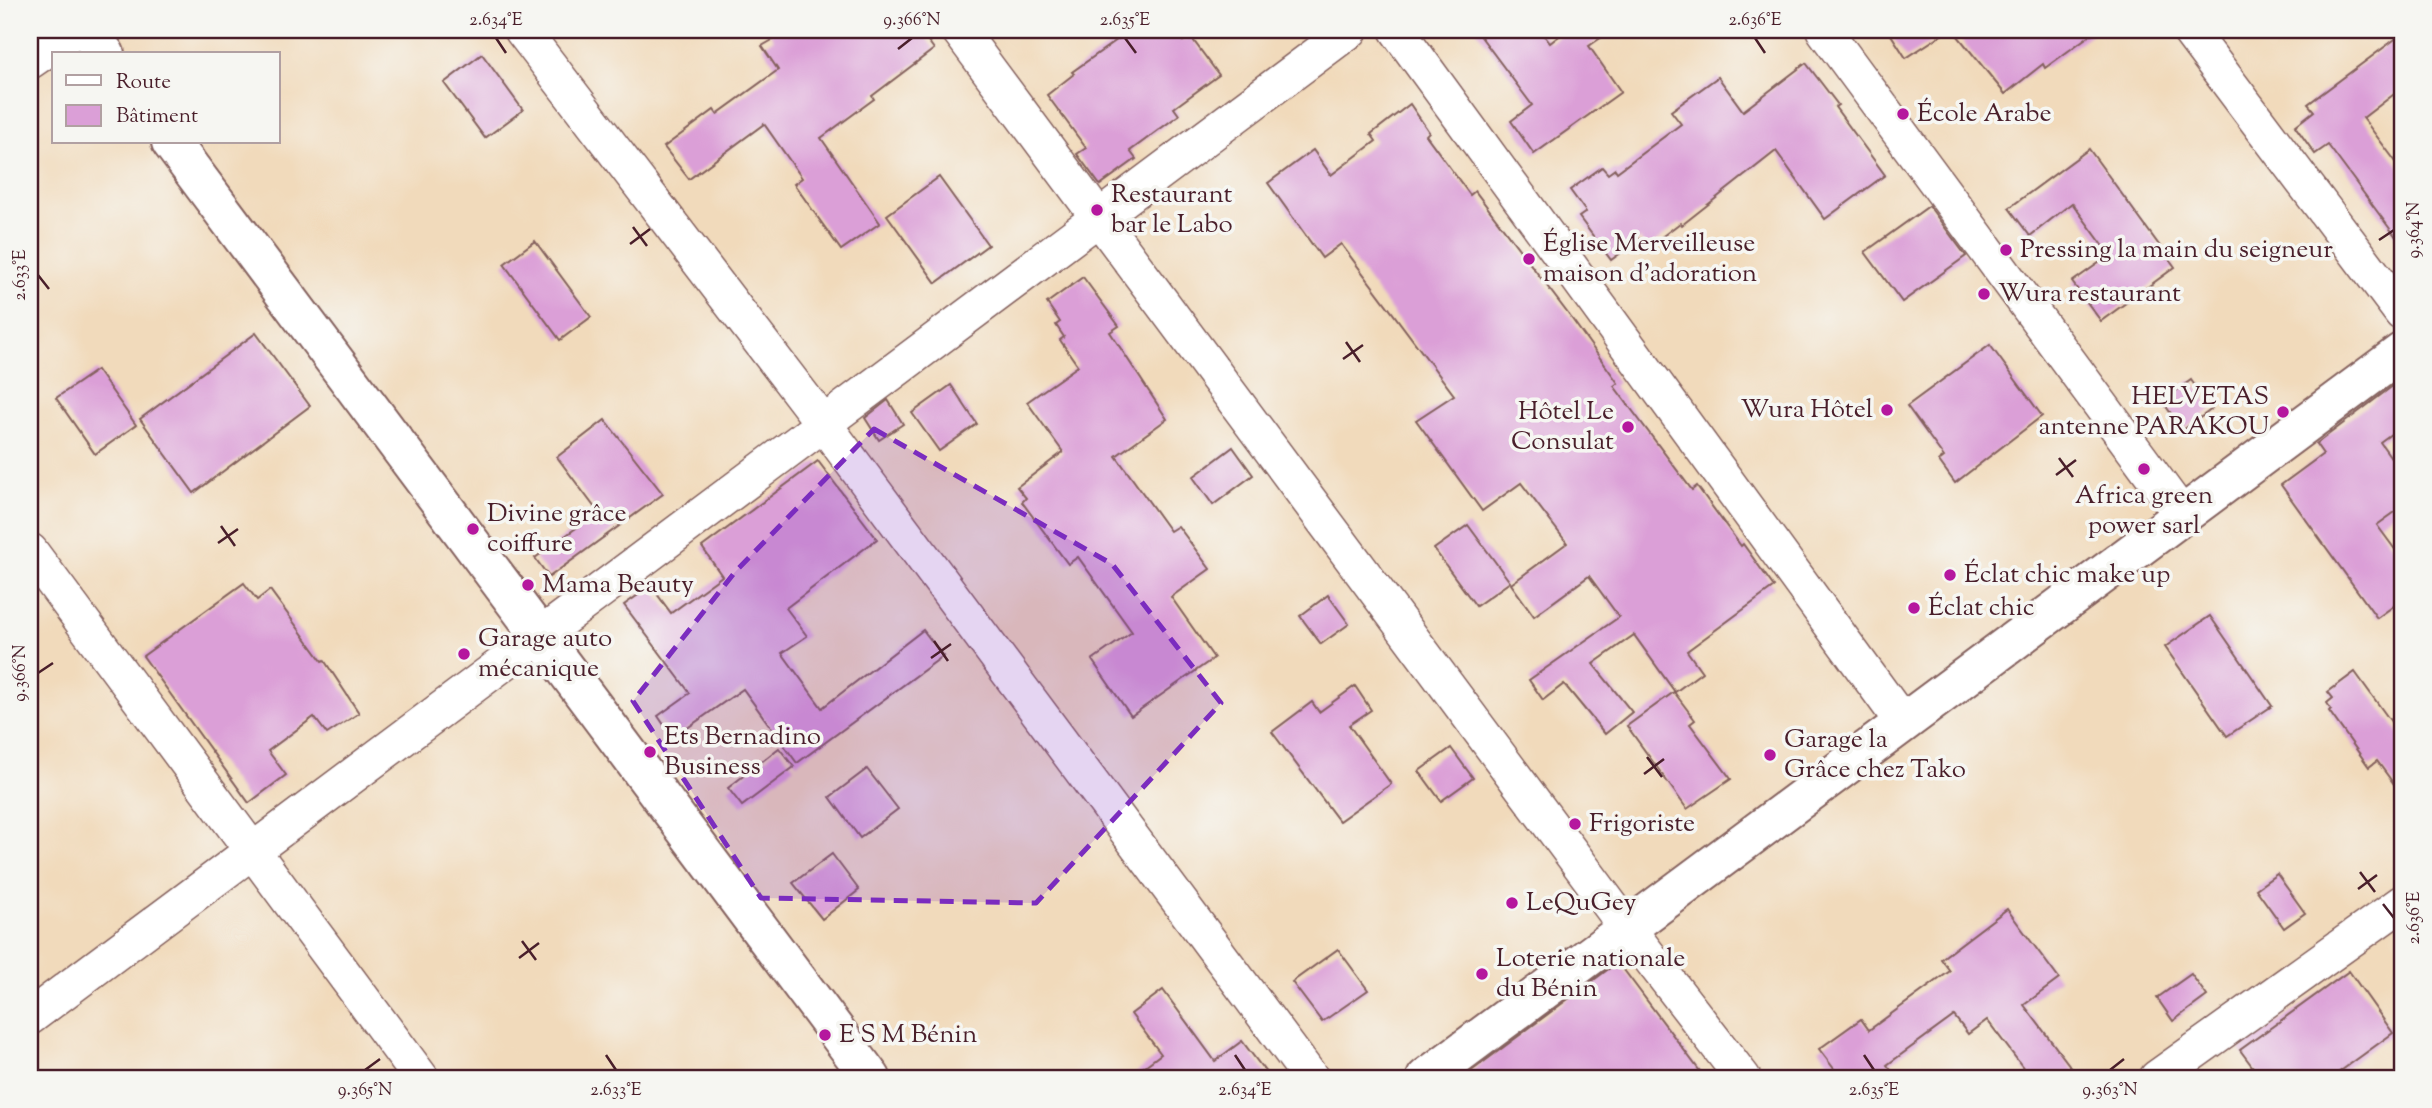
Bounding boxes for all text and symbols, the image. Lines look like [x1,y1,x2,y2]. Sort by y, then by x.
text: 2.634°E [469,8,523,34]
text: 9.366°N [883,8,941,34]
text: 2.635°E [1100,8,1150,34]
text: 2.636°E [1728,8,1782,34]
legend [52,52,280,144]
text: Route [116,68,171,98]
place label: École Arabe [1917,96,2052,133]
text: Bâtiment [116,102,198,132]
marker: École Arabe [1895,106,1911,122]
place label: Restaurant bar le Labo [1111,177,1233,244]
marker: Restaurant bar le Labo [1089,202,1105,218]
text: 9.364°N [2402,202,2428,258]
place label: Église Merveilleuse maison d'adoration [1543,226,1757,293]
place label: Pressing la main du seigneur [2020,232,2333,269]
marker: Pressing la main du seigneur [1998,242,2014,258]
text: 2.633°E [8,249,34,301]
marker: Église Merveilleuse maison d'adoration [1521,251,1537,267]
place label: Wura restaurant [1998,276,2181,313]
marker: Wura restaurant [1976,286,1992,302]
place label: HELVETAS antenne PARAKOU [2039,379,2269,446]
place label: Wura Hôtel [1741,392,1873,429]
place label: Hôtel Le Consulat [1511,394,1614,461]
marker: Wura Hôtel [1879,402,1895,418]
marker: HELVETAS antenne PARAKOU [2275,404,2291,420]
marker: Hôtel Le Consulat [1620,419,1636,435]
marker: Africa green power sarl [2136,461,2152,477]
place label: Africa green power sarl [2075,478,2213,545]
place label: Divine grâce coiffure [487,496,627,563]
marker: Divine grâce coiffure [465,521,481,537]
place label: Éclat chic make up [1964,557,2170,594]
place label: Mama Beauty [542,567,694,604]
marker: Éclat chic make up [1942,567,1958,583]
marker: Mama Beauty [520,577,536,593]
place label: Éclat chic [1928,590,2035,627]
marker: Éclat chic [1906,600,1922,616]
place label: Garage auto mécanique [478,621,612,688]
text: 9.366°N [8,644,34,702]
marker: Garage auto mécanique [456,646,472,662]
place label: Ets Bernadino Business [664,719,821,786]
place label: Garage la Grâce chez Tako [1784,722,1966,789]
marker: Ets Bernadino Business [642,744,658,760]
marker: Garage la Grâce chez Tako [1762,747,1778,763]
place label: Frigoriste [1589,806,1695,843]
marker: Frigoriste [1567,816,1583,832]
place label: LeQuGey [1526,885,1637,922]
text: 2.636°E [2402,891,2428,945]
marker: LeQuGey [1504,895,1520,911]
place label: Loterie nationale du Bénin [1496,941,1685,1008]
marker: Loterie nationale du Bénin [1474,966,1490,982]
place label: E S M Bénin [839,1017,977,1054]
marker: E S M Bénin [817,1027,833,1043]
text: 9.365°N [338,1078,392,1104]
text: 2.633°E [590,1078,642,1104]
text: 2.634°E [1218,1078,1272,1104]
text: 2.635°E [1849,1078,1899,1104]
text: 9.363°N [2082,1078,2138,1104]

